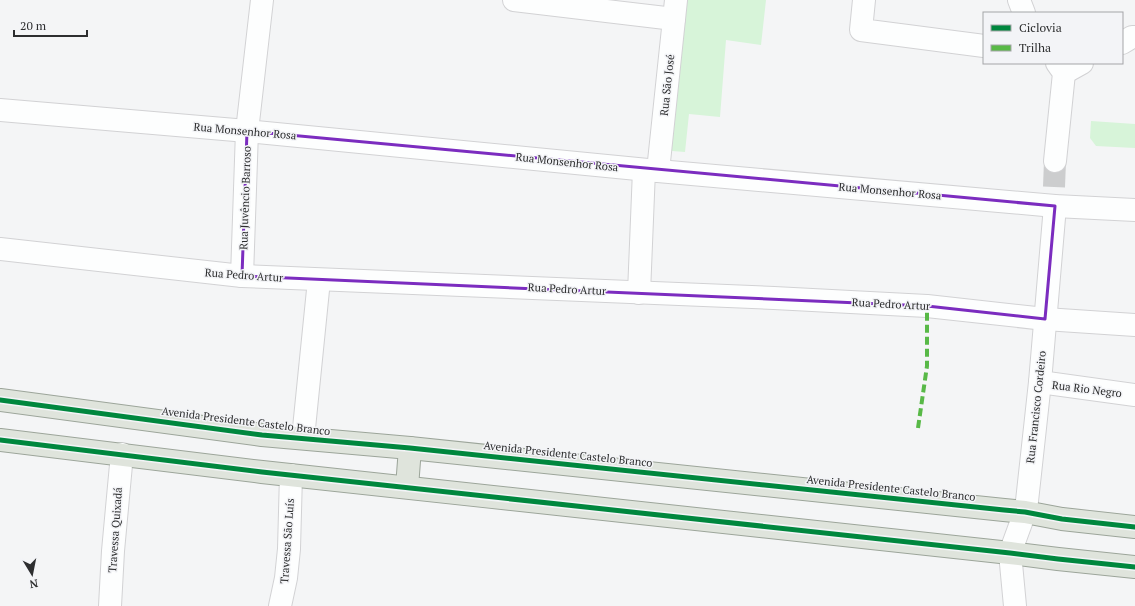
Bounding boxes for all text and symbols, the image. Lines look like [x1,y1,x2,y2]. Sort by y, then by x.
scale bar [14,12,87,38]
legend [983,12,1123,64]
text: 20 m [20,18,47,33]
text: Ciclovia [1019,20,1062,35]
text: Trilha [1019,40,1051,55]
street label: Rua São José [657,53,677,117]
street label: Rua Monsenhor Rosa [193,120,297,143]
street label: Rua Juvêncio Barroso [236,146,254,250]
street label: Rua Monsenhor Rosa [515,150,619,174]
street label: Rua Monsenhor Rosa [838,180,942,203]
street label: Rua Pedro Artur [204,265,284,285]
street label: Rua Pedro Artur [527,280,607,298]
street label: Rua Pedro Artur [851,295,931,313]
street label: Rua Francisco Cordeiro [1023,350,1049,464]
street label: Rua Rio Negro [1051,378,1123,400]
street label: Avenida Presidente Castelo Branco [161,404,331,438]
street label: Avenida Presidente Castelo Branco [483,438,653,470]
street label: Avenida Presidente Castelo Branco [806,472,976,504]
street label: Travessa Quixadá [105,486,125,573]
street label: Travessa São Luís [277,498,297,584]
north arrow [12,554,52,594]
text: N [28,576,39,592]

